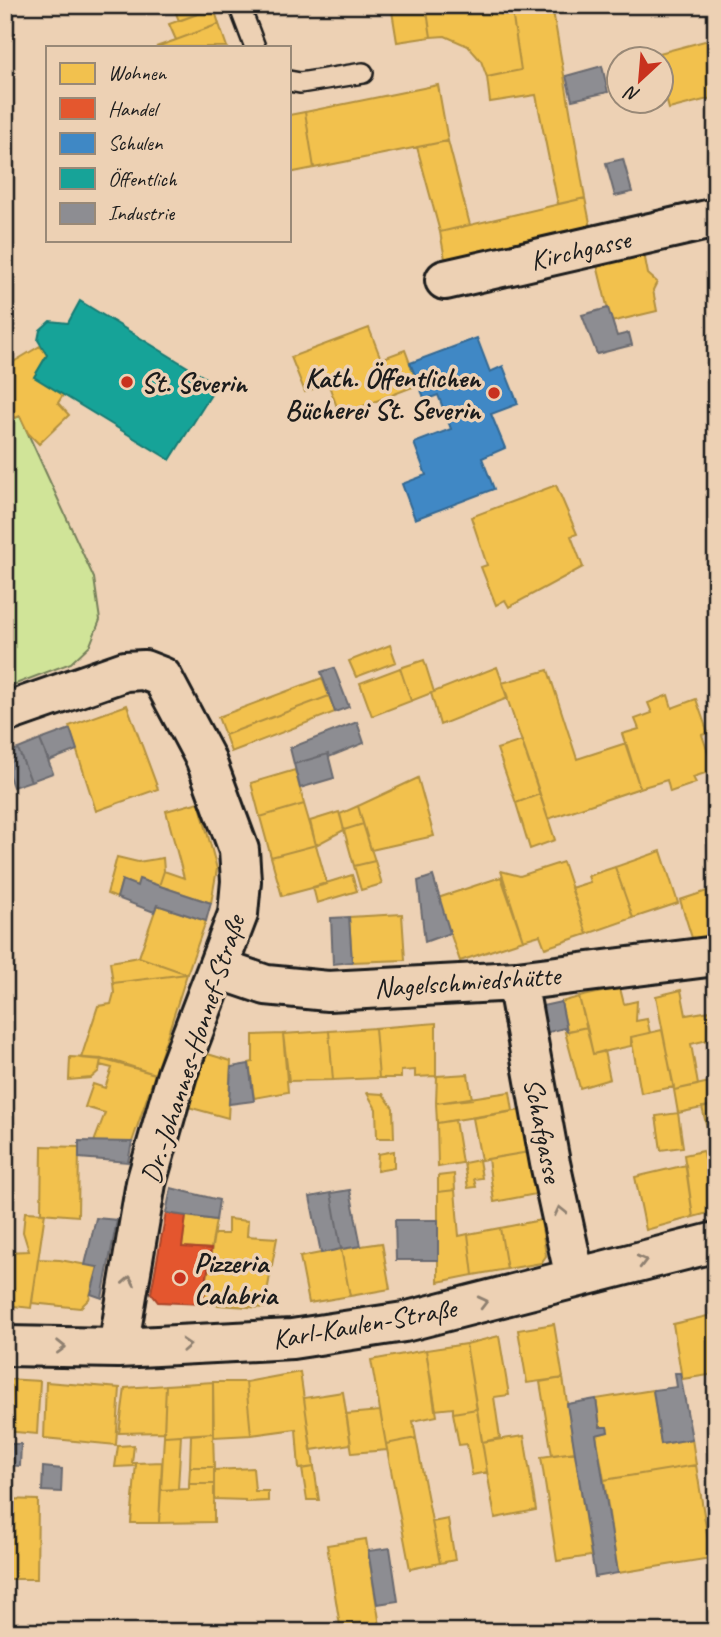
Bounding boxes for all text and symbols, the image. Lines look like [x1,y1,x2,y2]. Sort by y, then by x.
legend [46,46,290,242]
north arrow [606,46,676,116]
text: Wohnen [108,60,168,86]
text: N [620,80,644,108]
text: Handel [108,96,161,122]
text: Schulen [108,130,163,156]
text: Öffentlich [108,166,178,192]
text: Industrie [108,200,175,226]
street label: Kirchgasse [527,221,635,278]
place label: Kath. Öffentlichen Bücherei St. Severin [285,360,482,427]
place label: St. Severin [141,365,249,400]
marker: St. Severin [119,374,135,390]
marker: Kath. Öffentlichen Bücherei St. Severin [486,385,502,401]
street label: Dr.-Johannes-Honnef-Straße [133,909,253,1188]
street label: Nagelschmiedshütte [373,957,563,1005]
street label: Schafgasse [516,1075,571,1187]
one-way arrow [554,1205,569,1217]
place label: Pizzeria Calabria [194,1245,279,1312]
one-way arrow [635,1255,647,1269]
marker: Pizzeria Calabria [172,1270,188,1286]
one-way arrow [121,1275,136,1287]
street label: Karl-Kaulen-Straße [269,1290,461,1357]
one-way arrow [477,1296,489,1310]
one-way arrow [180,1337,191,1352]
one-way arrow [56,1340,67,1355]

